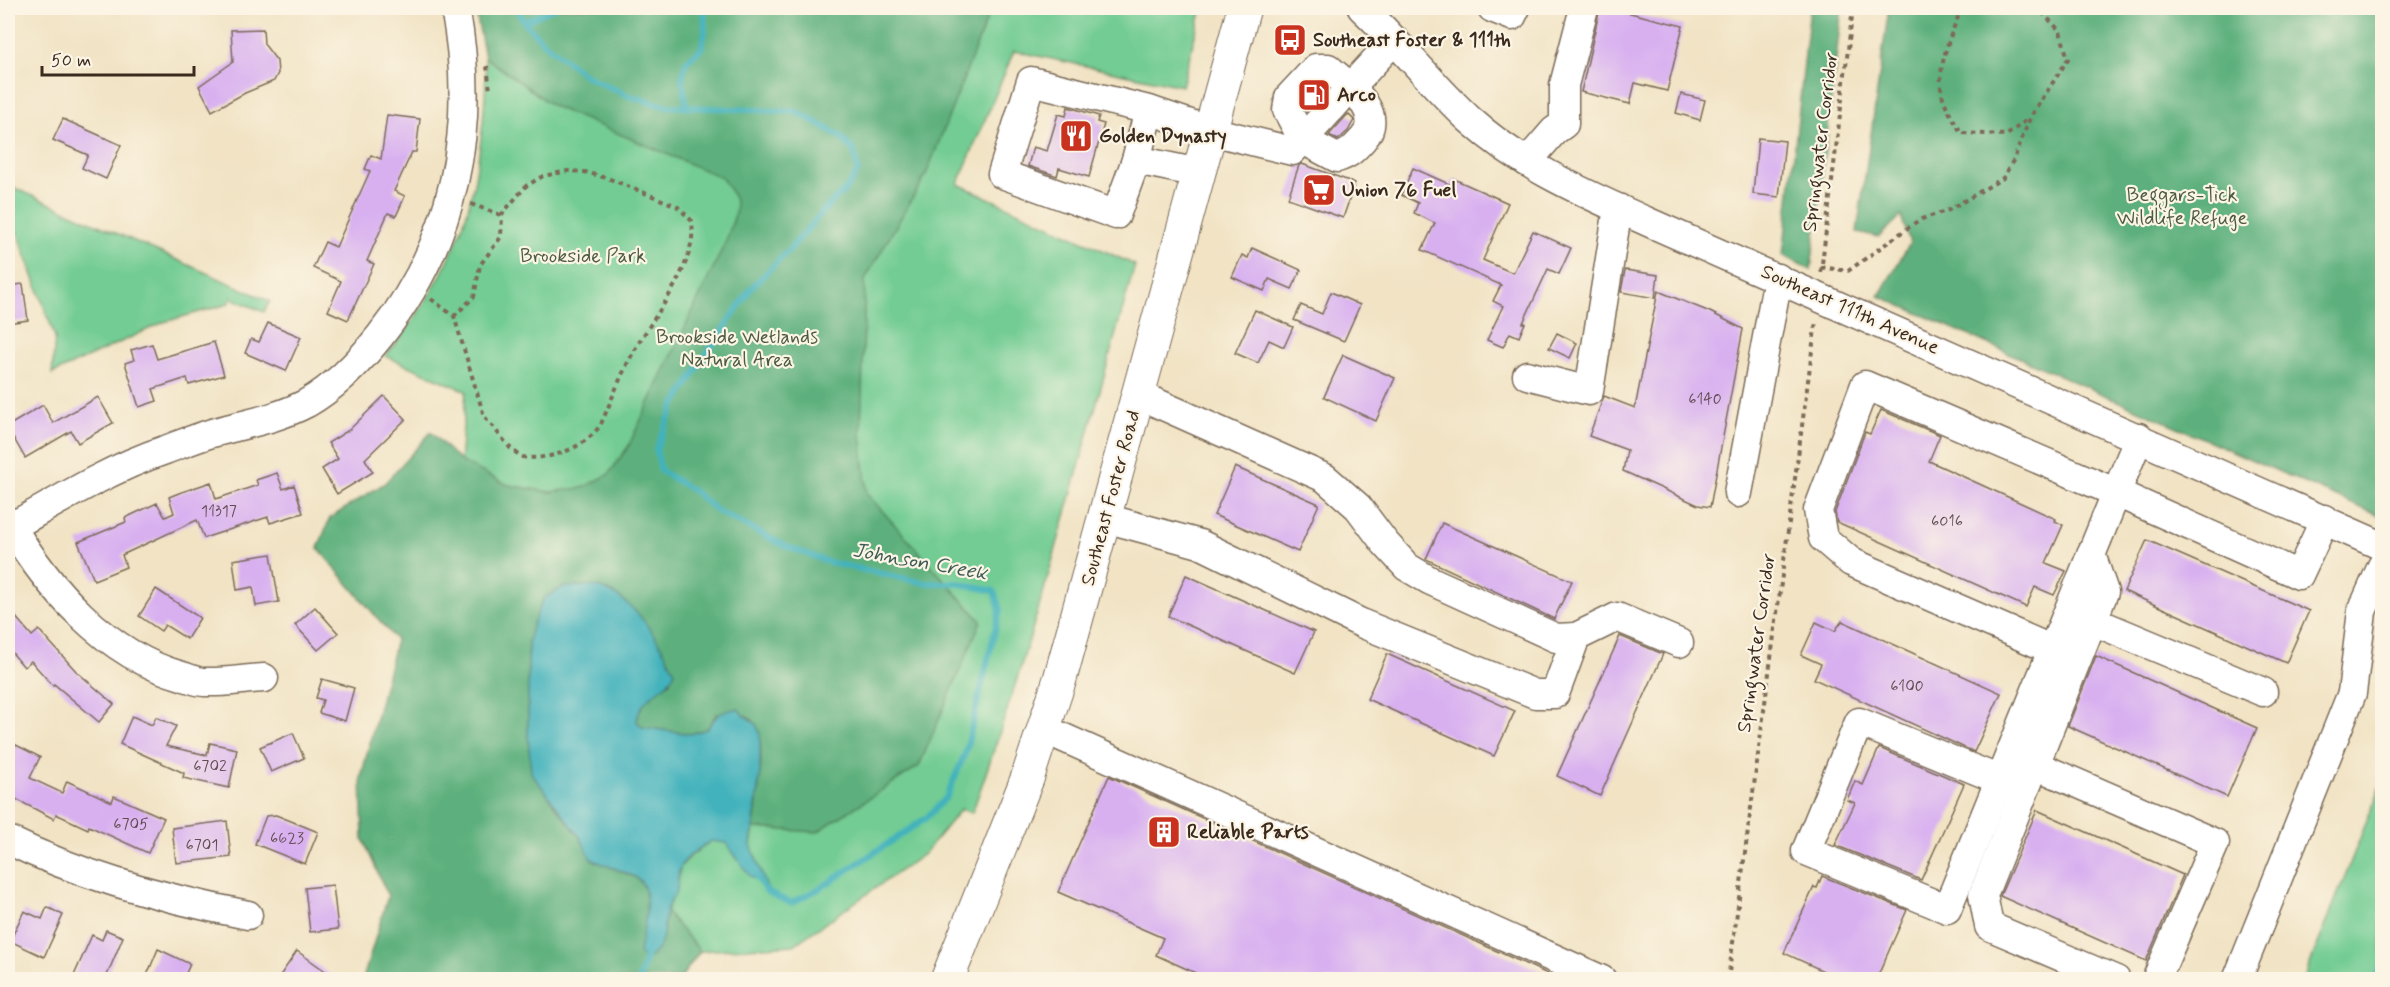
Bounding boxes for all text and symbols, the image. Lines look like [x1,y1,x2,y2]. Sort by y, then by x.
bus stop icon: Southeast Foster & 111th [1272,22,1308,58]
place label: Southeast Foster & 111th [1313,27,1511,54]
scale bar [42,39,194,77]
text: 50 m [51,49,91,73]
street label: Springwater Corridor [1797,51,1847,234]
fuel station icon: Arco [1296,77,1332,113]
place label: Arco [1337,82,1376,109]
restaurant icon: Golden Dynasty [1058,118,1094,154]
place label: Golden Dynasty [1099,123,1227,150]
supermarket icon: Union 76 Fuel [1301,172,1337,208]
place label: Union 76 Fuel [1342,177,1456,204]
park label: Beggars-Tick Wildlife Refuge [2117,182,2247,232]
park label: Brookside Park [520,243,646,270]
street label: Southeast 111th Avenue [1757,259,1944,362]
park label: Brookside Wetlands Natural Area [656,324,818,374]
house number: 6140 [1688,389,1722,410]
street label: Southeast Foster Road [1075,407,1147,589]
house number: 11317 [201,501,237,522]
house number: 6016 [1931,511,1963,532]
water label: Johnson Creek [851,536,990,588]
street label: Springwater Corridor [1731,552,1785,735]
house number: 6100 [1890,676,1924,697]
house number: 6702 [193,756,227,777]
house number: 6705 [113,814,149,835]
building icon: Reliable Parts [1146,814,1182,850]
place label: Reliable Parts [1187,819,1309,846]
house number: 6623 [270,828,304,849]
house number: 6701 [185,835,219,856]

